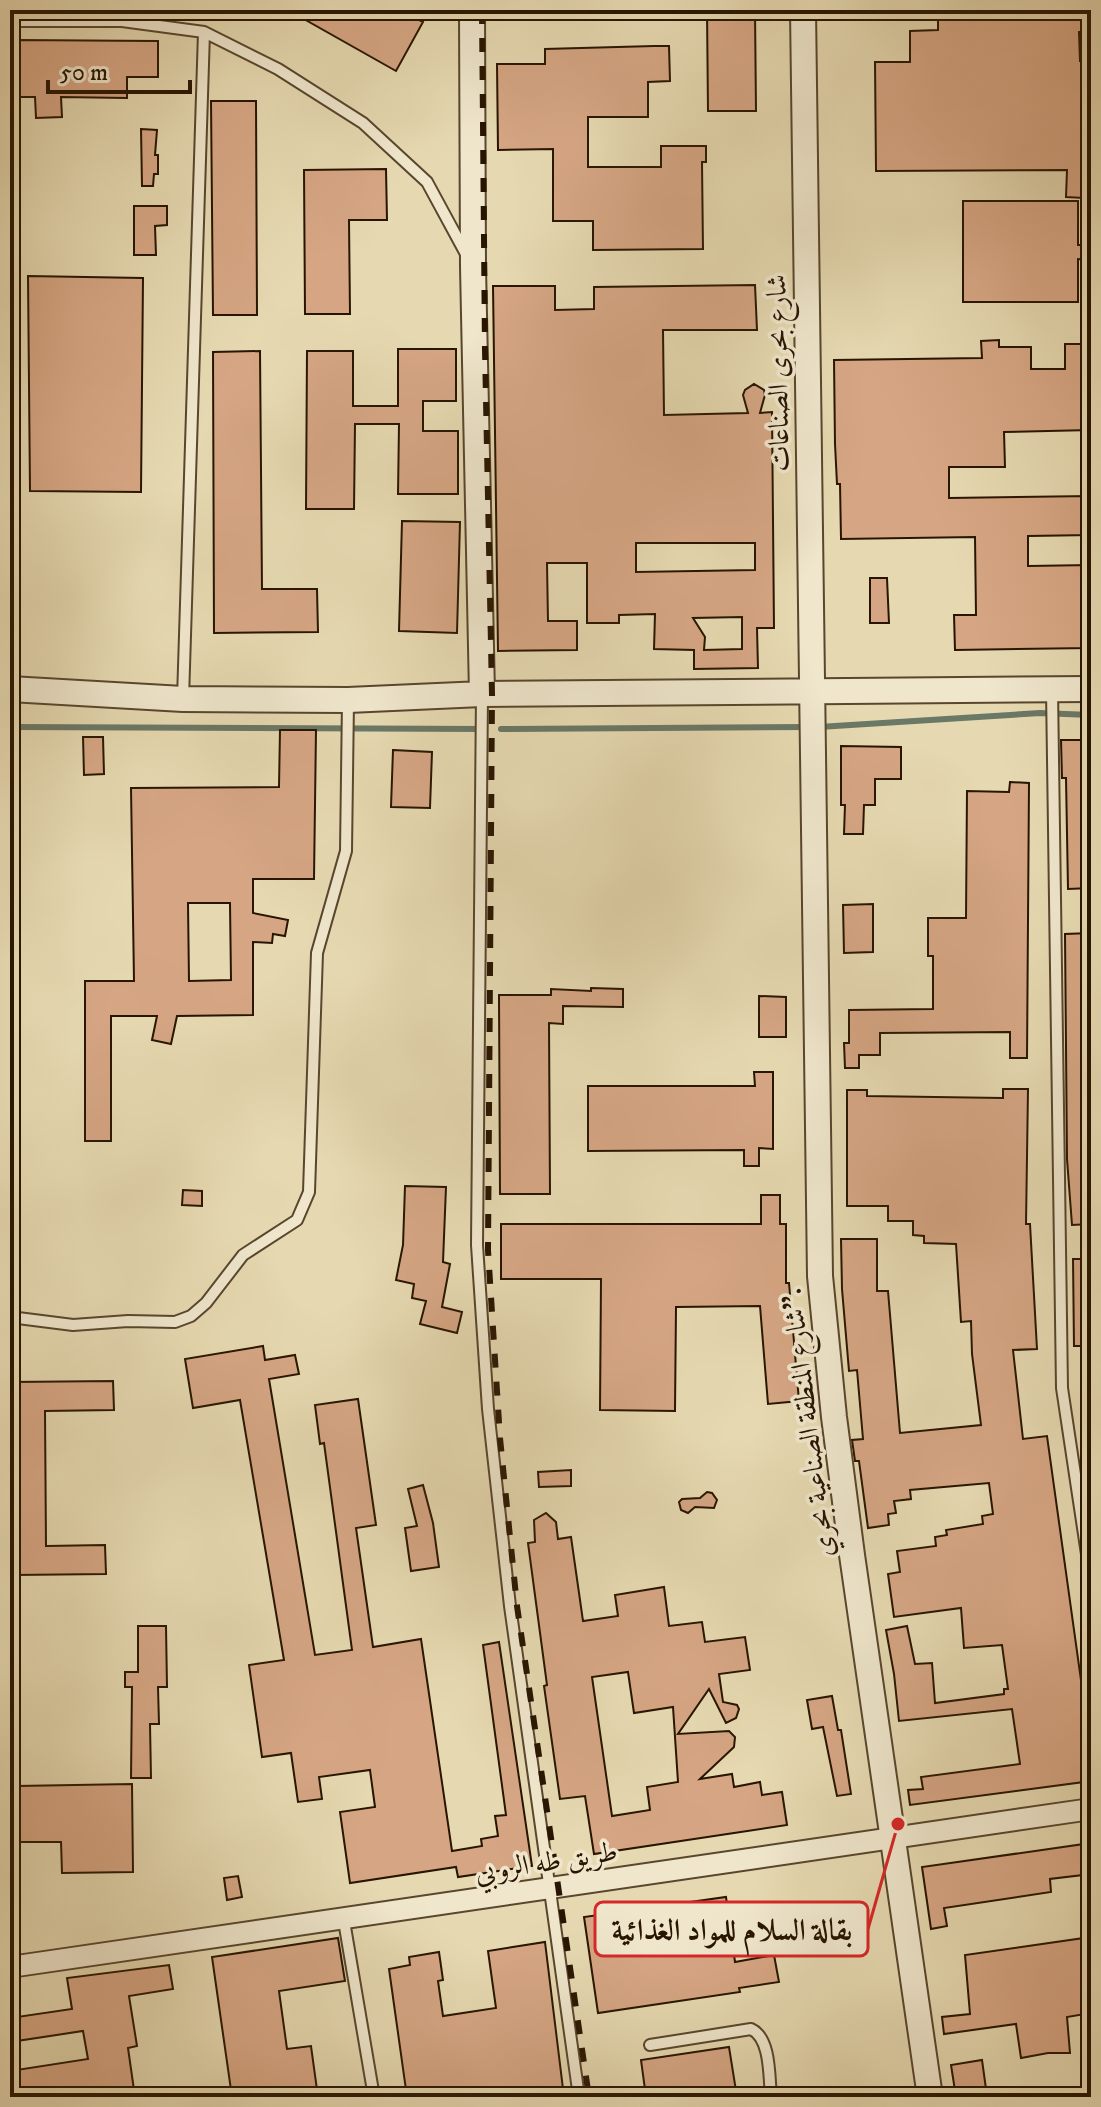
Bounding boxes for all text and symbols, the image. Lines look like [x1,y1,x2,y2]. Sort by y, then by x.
scale bar [48,44,190,94]
text: 50 m [60,58,108,88]
street label: شارع بحرى الصناعات [759,274,803,472]
street label: شارع المنطقة الصناعية بحري". [775,1286,847,1559]
street label: طريق طه الروبي [472,1834,621,1895]
callout: بقالة السلام للمواد الغذائية [595,1902,868,1956]
text: بقالة السلام للمواد الغذائية [612,1913,852,1956]

